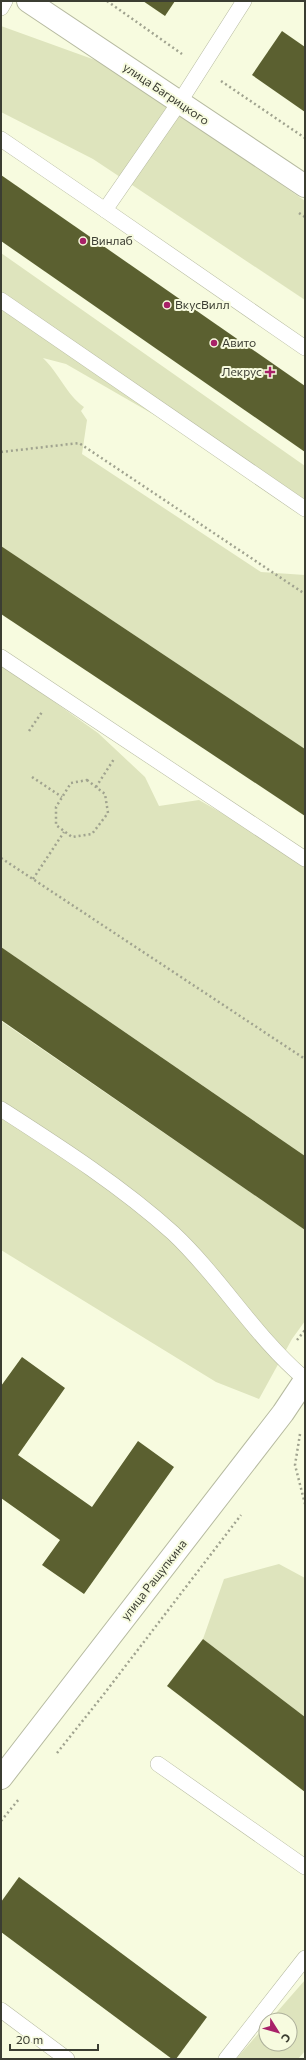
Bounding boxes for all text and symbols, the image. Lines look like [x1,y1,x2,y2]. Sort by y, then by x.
street label: улица Багрицкого [121,59,212,127]
place label: Винлаб [91,233,133,247]
marker: Винлаб [78,236,88,246]
place label: ВкусВилл [175,297,230,311]
marker: ВкусВилл [162,300,172,310]
place label: Авито [222,335,256,349]
marker: Авито [209,338,219,348]
place label: Лекрус [221,364,262,378]
marker: Лекрус [265,367,275,377]
street label: улица Ращупкина [117,1536,189,1622]
north arrow [258,2012,298,2052]
scale bar [10,2026,98,2052]
text: С [279,2031,294,2046]
text: 20 m [16,2032,43,2046]

